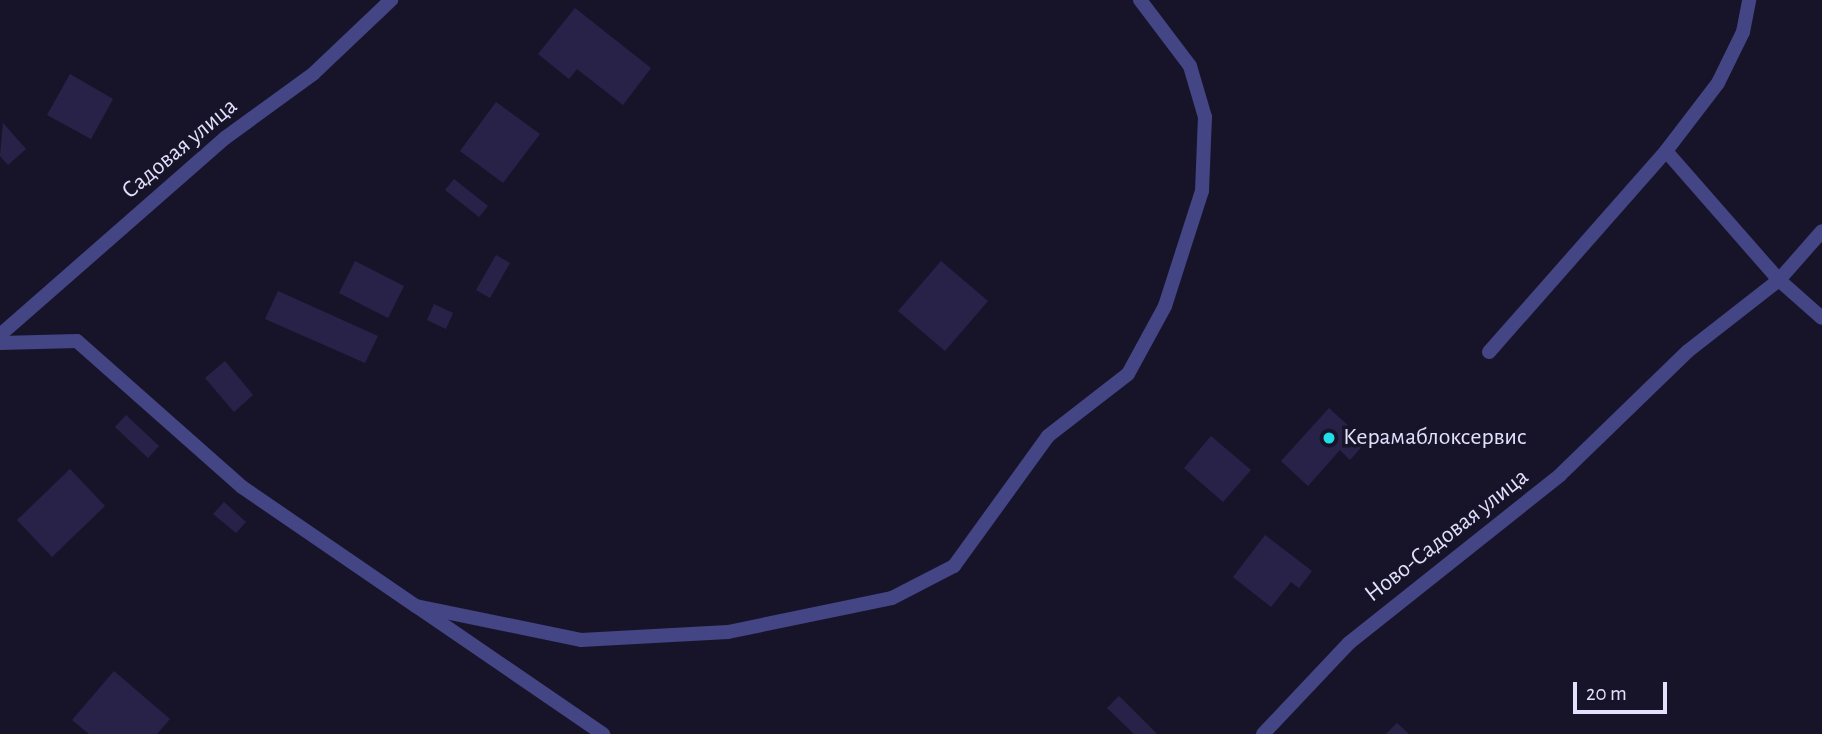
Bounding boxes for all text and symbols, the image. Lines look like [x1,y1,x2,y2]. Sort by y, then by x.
street label: Садовая улица [116,92,244,206]
place label: Керамаблоксервис [1343,424,1527,452]
marker: Керамаблоксервис [1321,430,1337,446]
street label: Ново-Садовая улица [1359,463,1535,609]
scale bar [1577,668,1672,712]
text: 20 m [1586,683,1627,704]

